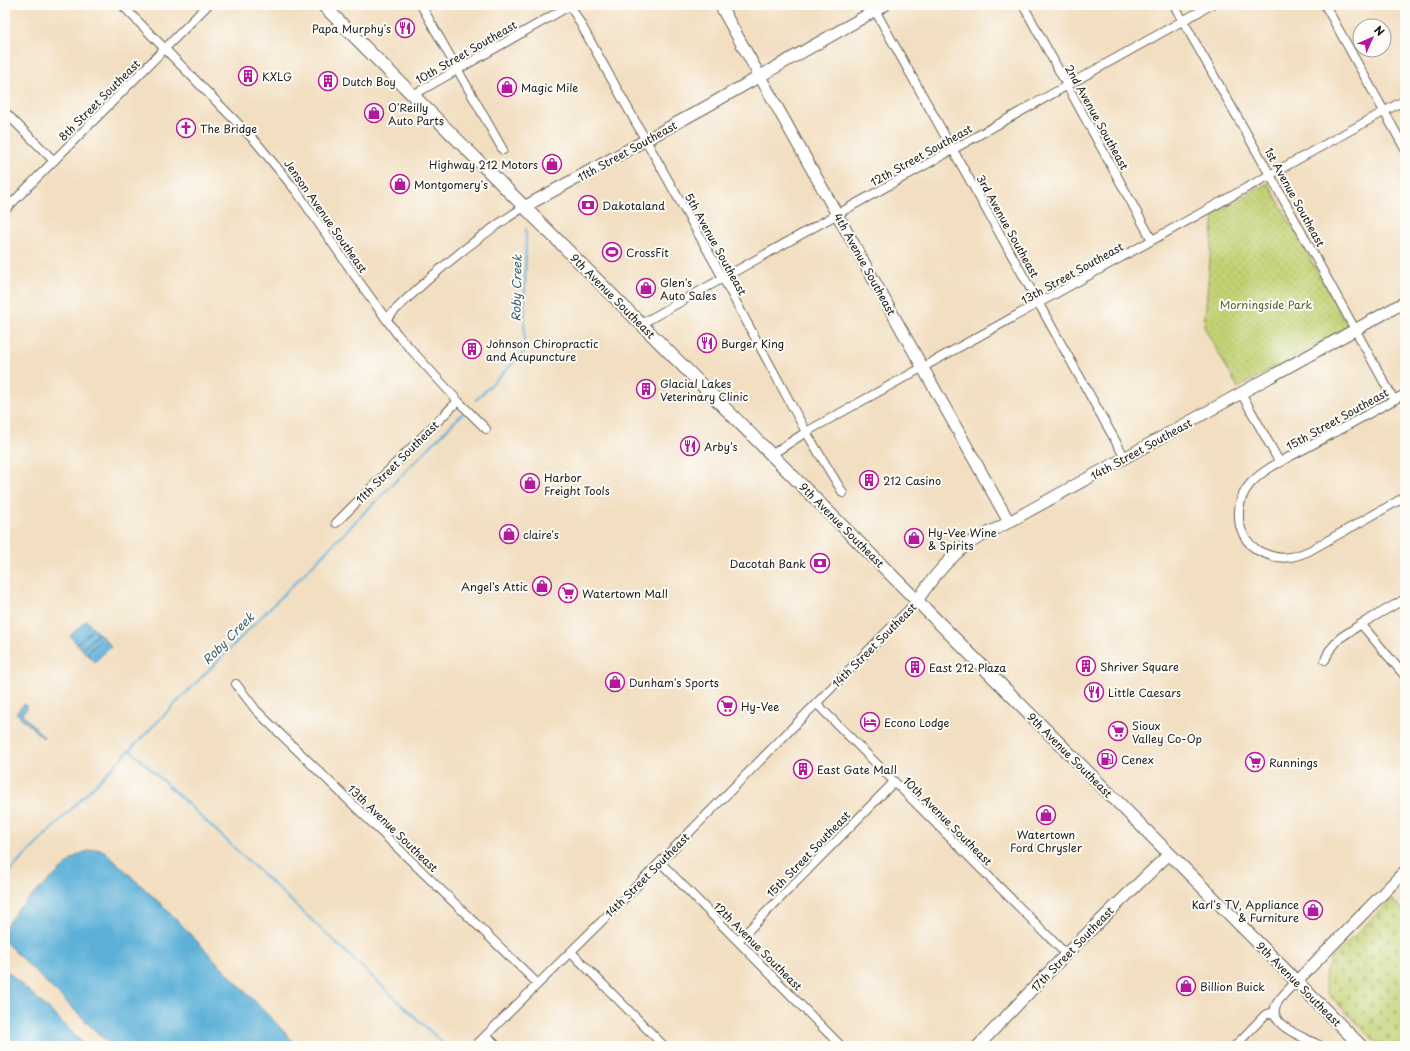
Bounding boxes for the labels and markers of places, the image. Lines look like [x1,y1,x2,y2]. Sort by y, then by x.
restaurant icon: Papa Murphy's [394,17,416,39]
place label: Papa Murphy's [312,20,391,37]
building icon: KXLG [237,65,259,87]
place label: KXLG [262,68,292,85]
building icon: Dutch Boy [317,70,339,92]
place label: Dutch Boy [342,73,396,90]
shop icon: Magic Mile [496,76,518,98]
place label: Magic Mile [521,79,579,96]
place label: O'Reilly Auto Parts [388,99,444,129]
shop icon: O'Reilly Auto Parts [363,102,385,124]
church icon: The Bridge [175,117,197,139]
place label: The Bridge [200,120,257,137]
shop icon: Highway 212 Motors [541,153,563,175]
place label: Highway 212 Motors [429,156,538,173]
shop icon: Montgomery's [389,173,411,195]
place label: Montgomery's [414,176,488,193]
bank icon: Dakotaland [577,194,599,216]
place label: Dakotaland [602,197,665,214]
sports icon: CrossFit [601,241,623,263]
place label: CrossFit [626,244,669,261]
place label: Glen's Auto Sales [660,274,716,304]
shop icon: Glen's Auto Sales [635,277,657,299]
restaurant icon: Burger King [696,332,718,354]
place label: Johnson Chiropractic and Acupuncture [486,335,598,365]
place label: Burger King [721,335,784,352]
building icon: Johnson Chiropractic and Acupuncture [461,338,483,360]
place label: Glacial Lakes Veterinary Clinic [660,375,748,405]
building icon: Glacial Lakes Veterinary Clinic [635,378,657,400]
restaurant icon: Arby's [679,435,701,457]
place label: Arby's [704,438,737,455]
place label: Harbor Freight Tools [544,469,610,499]
building icon: 212 Casino [858,469,880,491]
shop icon: Harbor Freight Tools [519,472,541,494]
place label: 212 Casino [883,472,941,489]
shop icon: claire's [498,523,520,545]
place label: Hy-Vee Wine & Spirits [928,524,997,554]
place label: claire's [523,526,559,543]
shop icon: Hy-Vee Wine & Spirits [903,527,925,549]
bank icon: Dacotah Bank [809,552,831,574]
place label: Dacotah Bank [730,555,806,572]
shop icon: Angel's Attic [531,575,553,597]
place label: Angel's Attic [461,578,528,595]
supermarket icon: Watertown Mall [557,582,579,604]
place label: Watertown Mall [582,585,668,602]
building icon: Shriver Square [1075,655,1097,677]
building icon: East 212 Plaza [904,656,926,678]
place label: Shriver Square [1100,658,1179,675]
place label: East 212 Plaza [929,659,1006,676]
shop icon: Dunham's Sports [604,671,626,693]
place label: Dunham's Sports [629,674,719,691]
restaurant icon: Little Caesars [1083,681,1105,703]
place label: Little Caesars [1108,684,1181,701]
supermarket icon: Hy-Vee [716,695,738,717]
place label: Hy-Vee [741,698,779,715]
hotel icon: Econo Lodge [859,711,881,733]
place label: Econo Lodge [884,714,950,731]
place label: Sioux Valley Co-Op [1132,717,1202,747]
supermarket icon: Sioux Valley Co-Op [1107,720,1129,742]
fuel station icon: Cenex [1096,748,1118,770]
place label: Cenex [1121,751,1154,768]
supermarket icon: Runnings [1244,751,1266,773]
place label: Runnings [1269,754,1318,771]
building icon: East Gate Mall [792,758,814,780]
place label: East Gate Mall [817,761,897,778]
shop icon: Watertown Ford Chrysler [1035,804,1057,826]
place label: Watertown Ford Chrysler [1010,826,1083,856]
place label: Karl's TV, Appliance & Furniture [1192,896,1299,926]
shop icon: Karl's TV, Appliance & Furniture [1302,899,1324,921]
shop icon: Billion Buick [1175,975,1197,997]
place label: Billion Buick [1200,978,1265,995]

